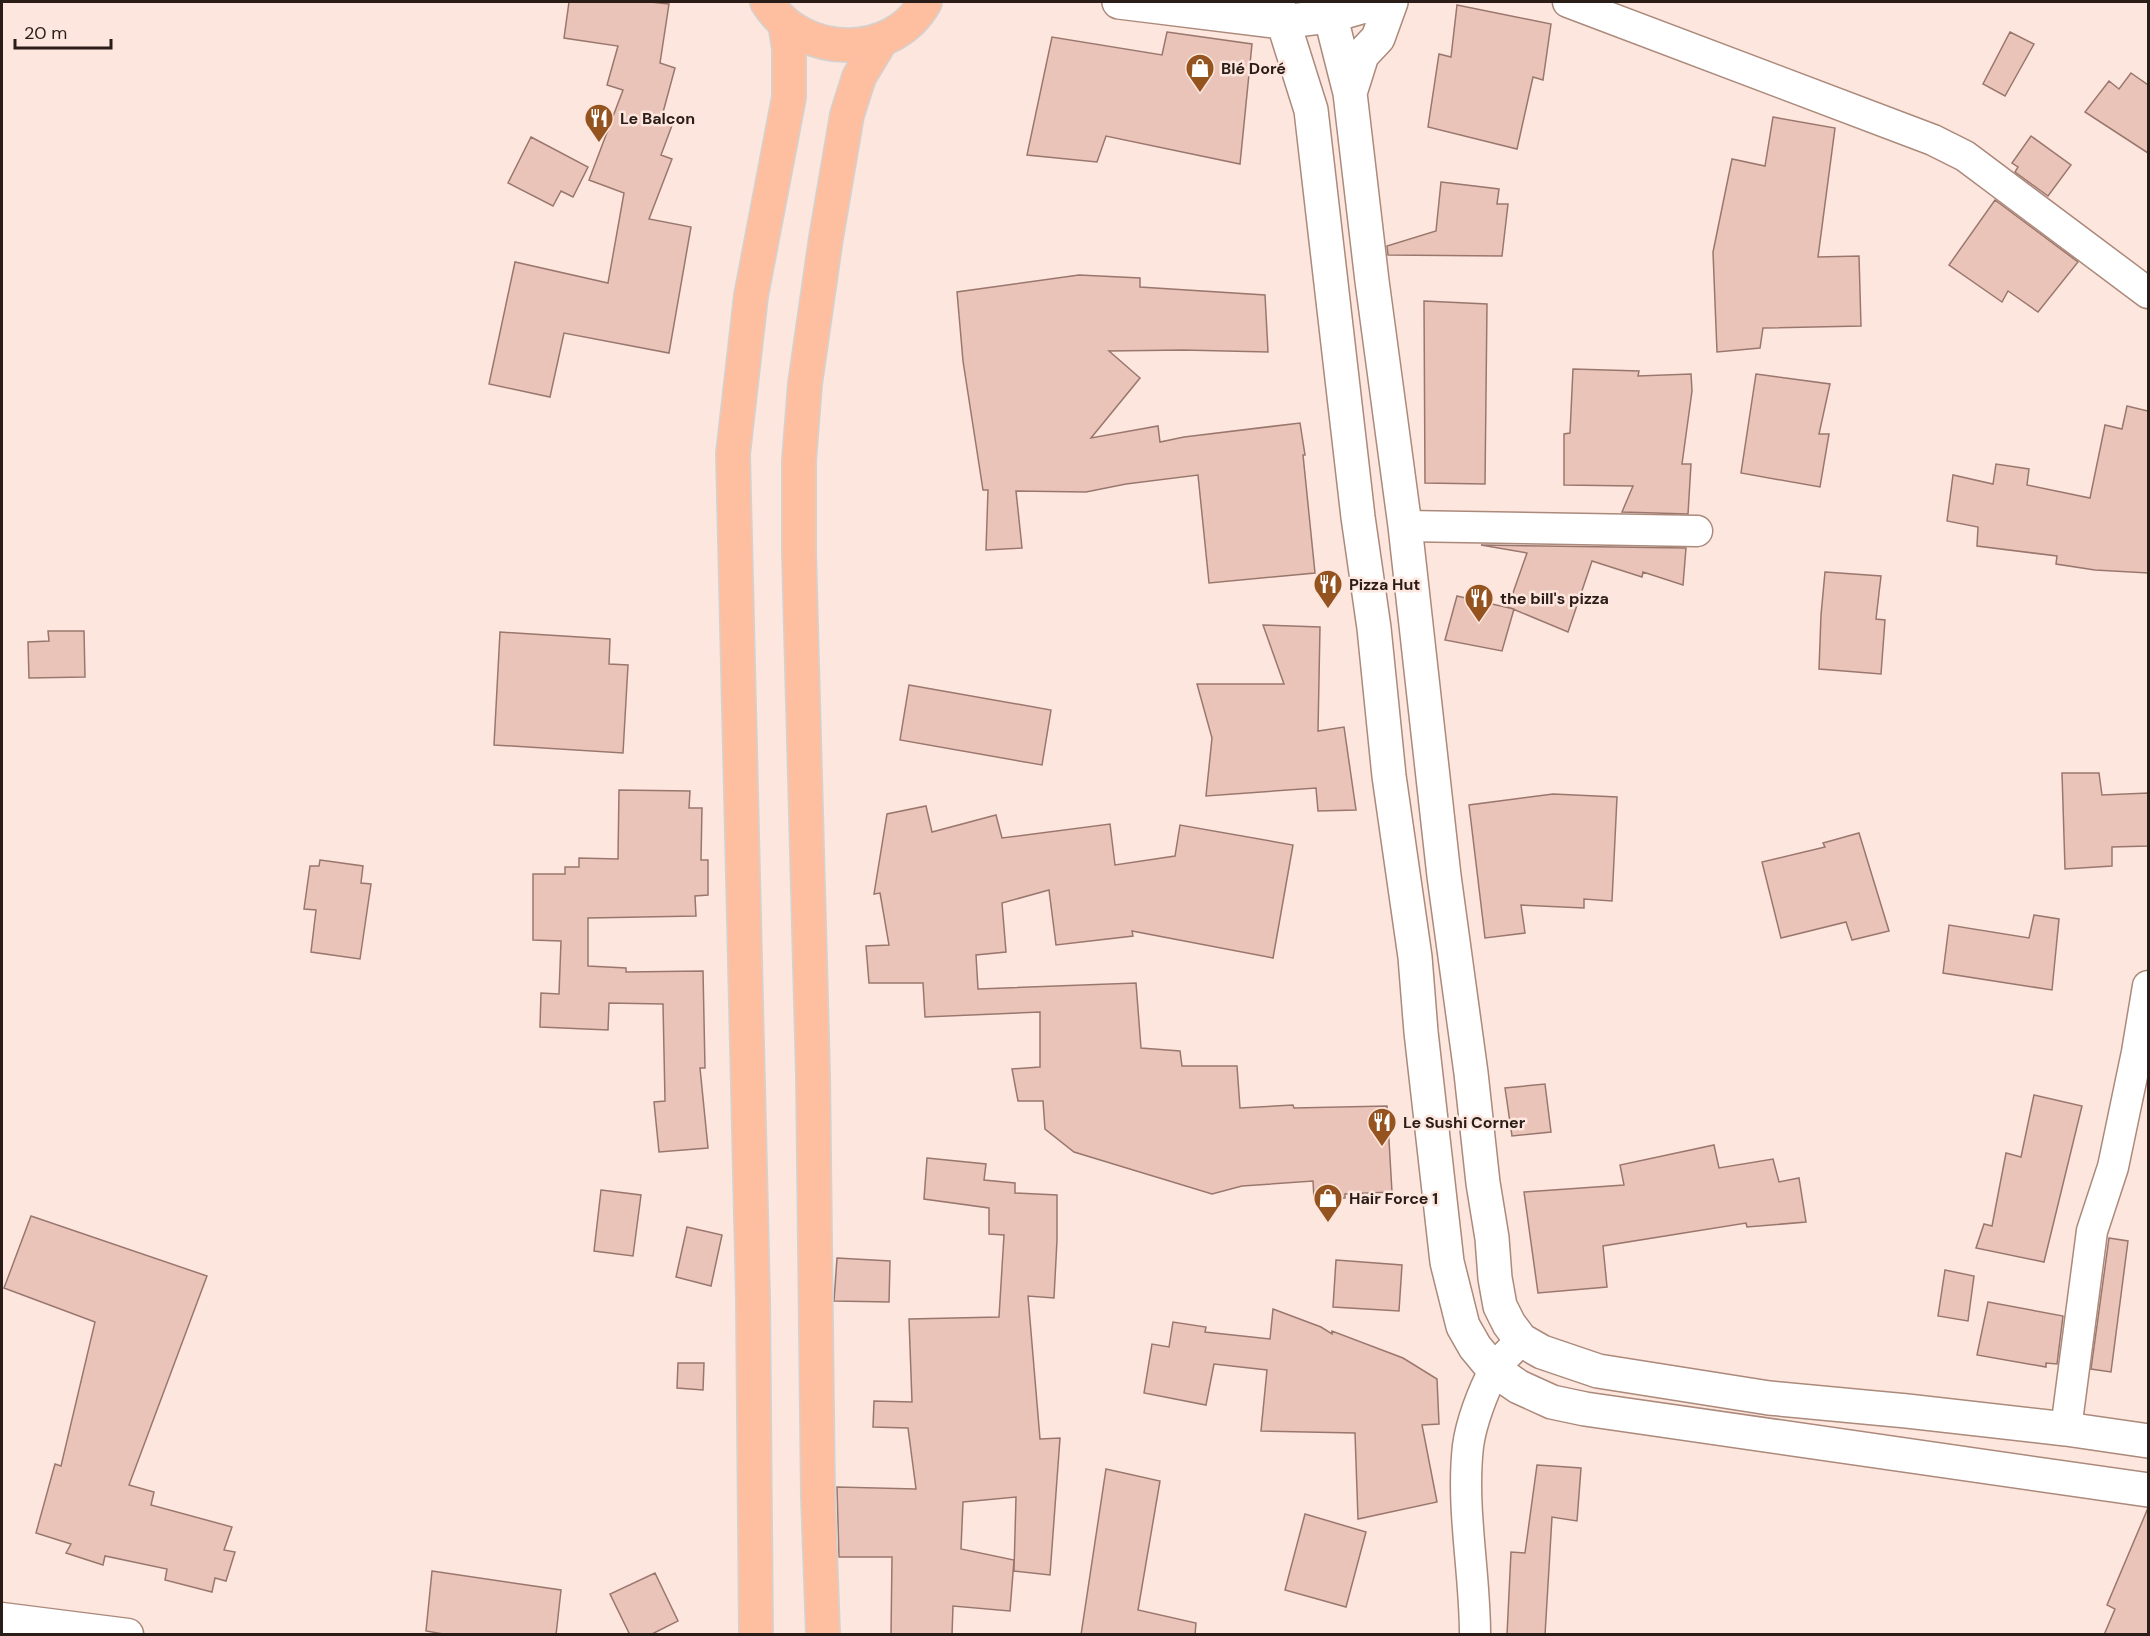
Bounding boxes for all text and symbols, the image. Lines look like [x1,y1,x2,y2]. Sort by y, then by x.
scale bar [15,12,111,50]
text: 20 m [24,21,67,45]
shop icon: Blé Doré [1184,52,1216,94]
place label: Blé Doré [1221,58,1286,79]
restaurant icon: Le Balcon [583,102,615,144]
place label: Le Balcon [620,108,695,129]
restaurant icon: Pizza Hut [1312,568,1344,610]
place label: Pizza Hut [1349,574,1420,595]
restaurant icon: the bill's pizza [1463,582,1495,624]
place label: the bill's pizza [1500,588,1609,609]
restaurant icon: Le Sushi Corner [1366,1106,1398,1148]
place label: Le Sushi Corner [1403,1112,1526,1133]
shop icon: Hair Force 1 [1312,1182,1344,1224]
place label: Hair Force 1 [1349,1188,1438,1209]

